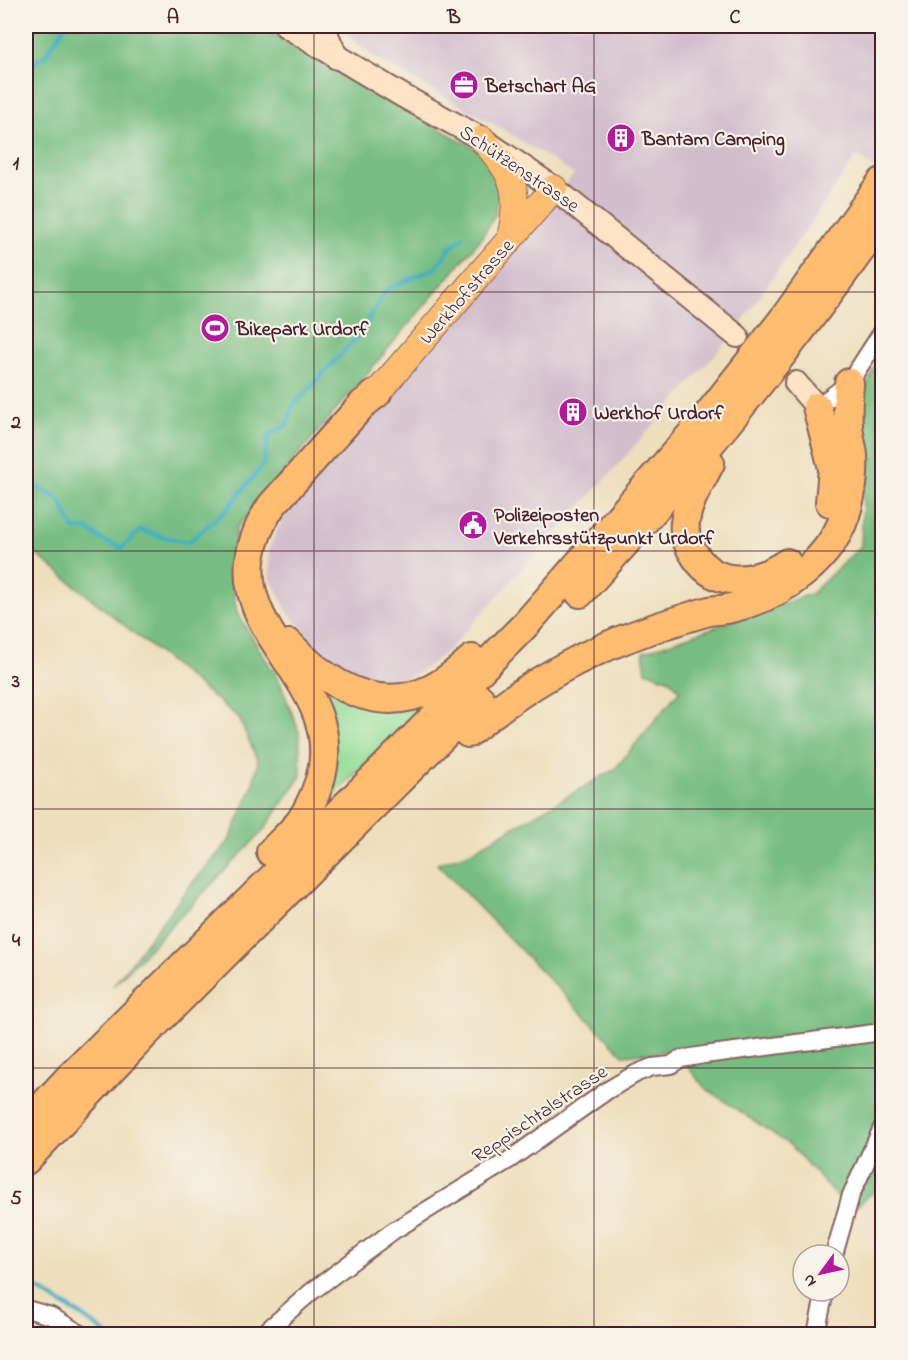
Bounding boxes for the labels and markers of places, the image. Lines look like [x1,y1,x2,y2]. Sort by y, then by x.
office icon: Betschart AG [448,69,480,101]
place label: Betschart AG [484,73,597,102]
building icon: Bantam Camping [605,122,637,154]
place label: Bantam Camping [641,126,785,156]
sports icon: Bikepark Urdorf [199,312,231,344]
place label: Bikepark Urdorf [235,316,369,345]
building icon: Werkhof Urdorf [557,396,589,428]
place label: Werkhof Urdorf [594,400,724,429]
place label: Polizeiposten Verkehrsstützpunkt Urdorf [493,502,715,554]
public building icon: Polizeiposten Verkehrsstützpunkt Urdorf [457,509,489,541]

